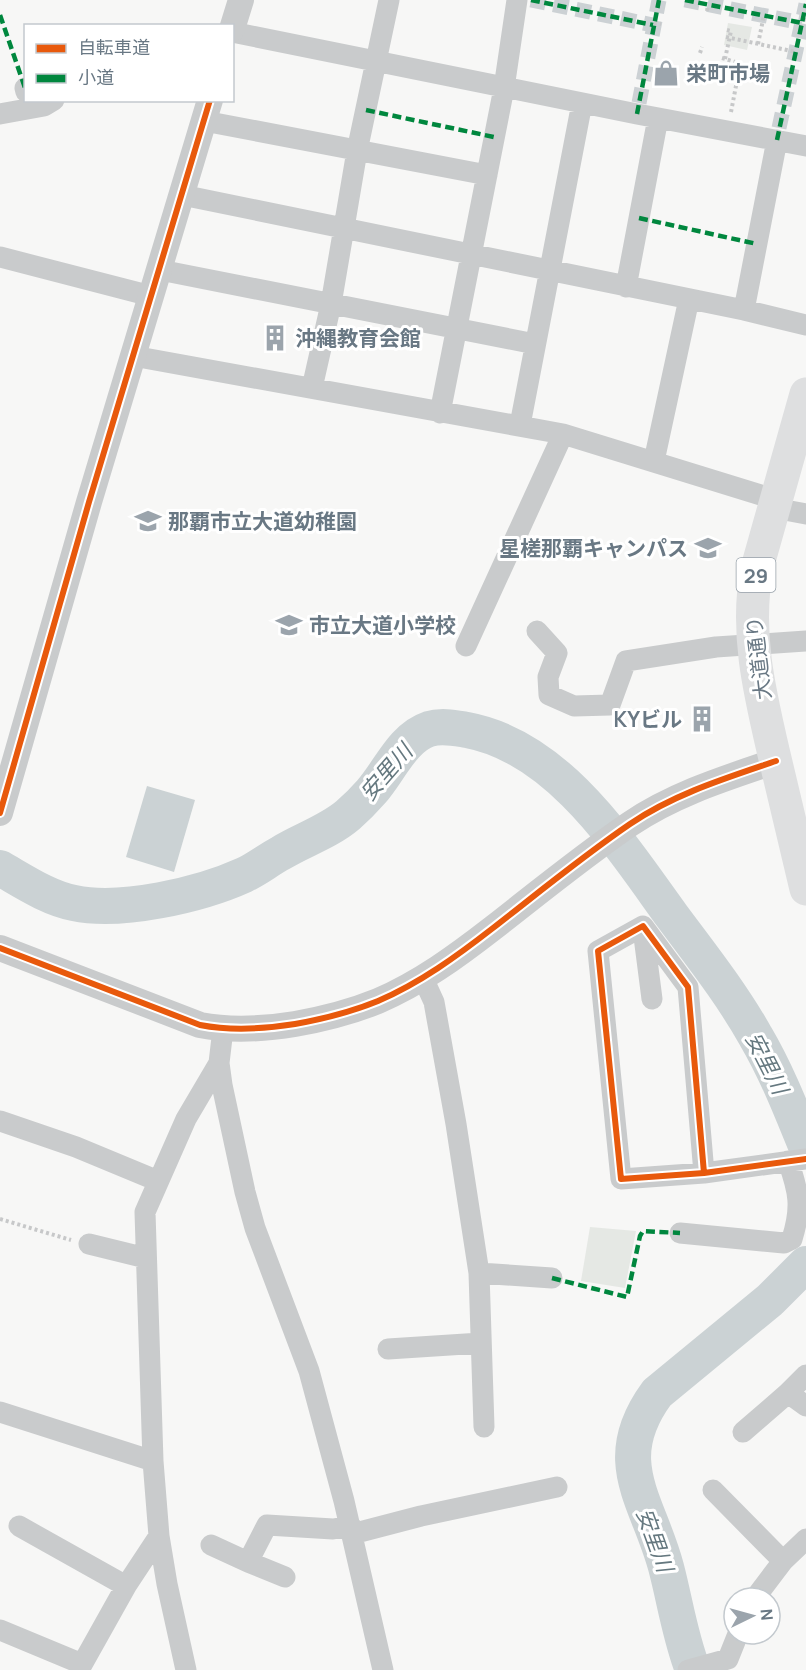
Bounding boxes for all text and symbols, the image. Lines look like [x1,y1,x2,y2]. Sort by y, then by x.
legend [24,24,234,102]
text: 自転車道 [78,35,150,59]
shop icon: 栄町市場 [651,58,681,88]
place label: 栄町市場 [686,59,770,87]
text: 小道 [78,65,114,89]
building icon: 沖縄教育会館 [260,323,290,353]
place label: 沖縄教育会館 [295,324,421,352]
school or university icon: 那覇市立大道幼稚園 [133,506,163,536]
place label: 那覇市立大道幼稚園 [168,507,357,535]
school or university icon: 星槎那覇キャンパス [693,533,723,563]
place label: 星槎那覇キャンパス [499,534,688,562]
road number: 29 [736,558,776,592]
school or university icon: 市立大道小学校 [274,610,304,640]
place label: 市立大道小学校 [309,611,456,639]
street label: 大道通り [739,615,777,701]
building icon: KYビル [687,704,717,734]
place label: KYビル [614,705,682,733]
water label: 安里川 [353,736,420,807]
water label: 安里川 [739,1027,796,1101]
water label: 安里川 [630,1504,681,1578]
north arrow [722,1586,782,1646]
text: N [755,1608,778,1621]

